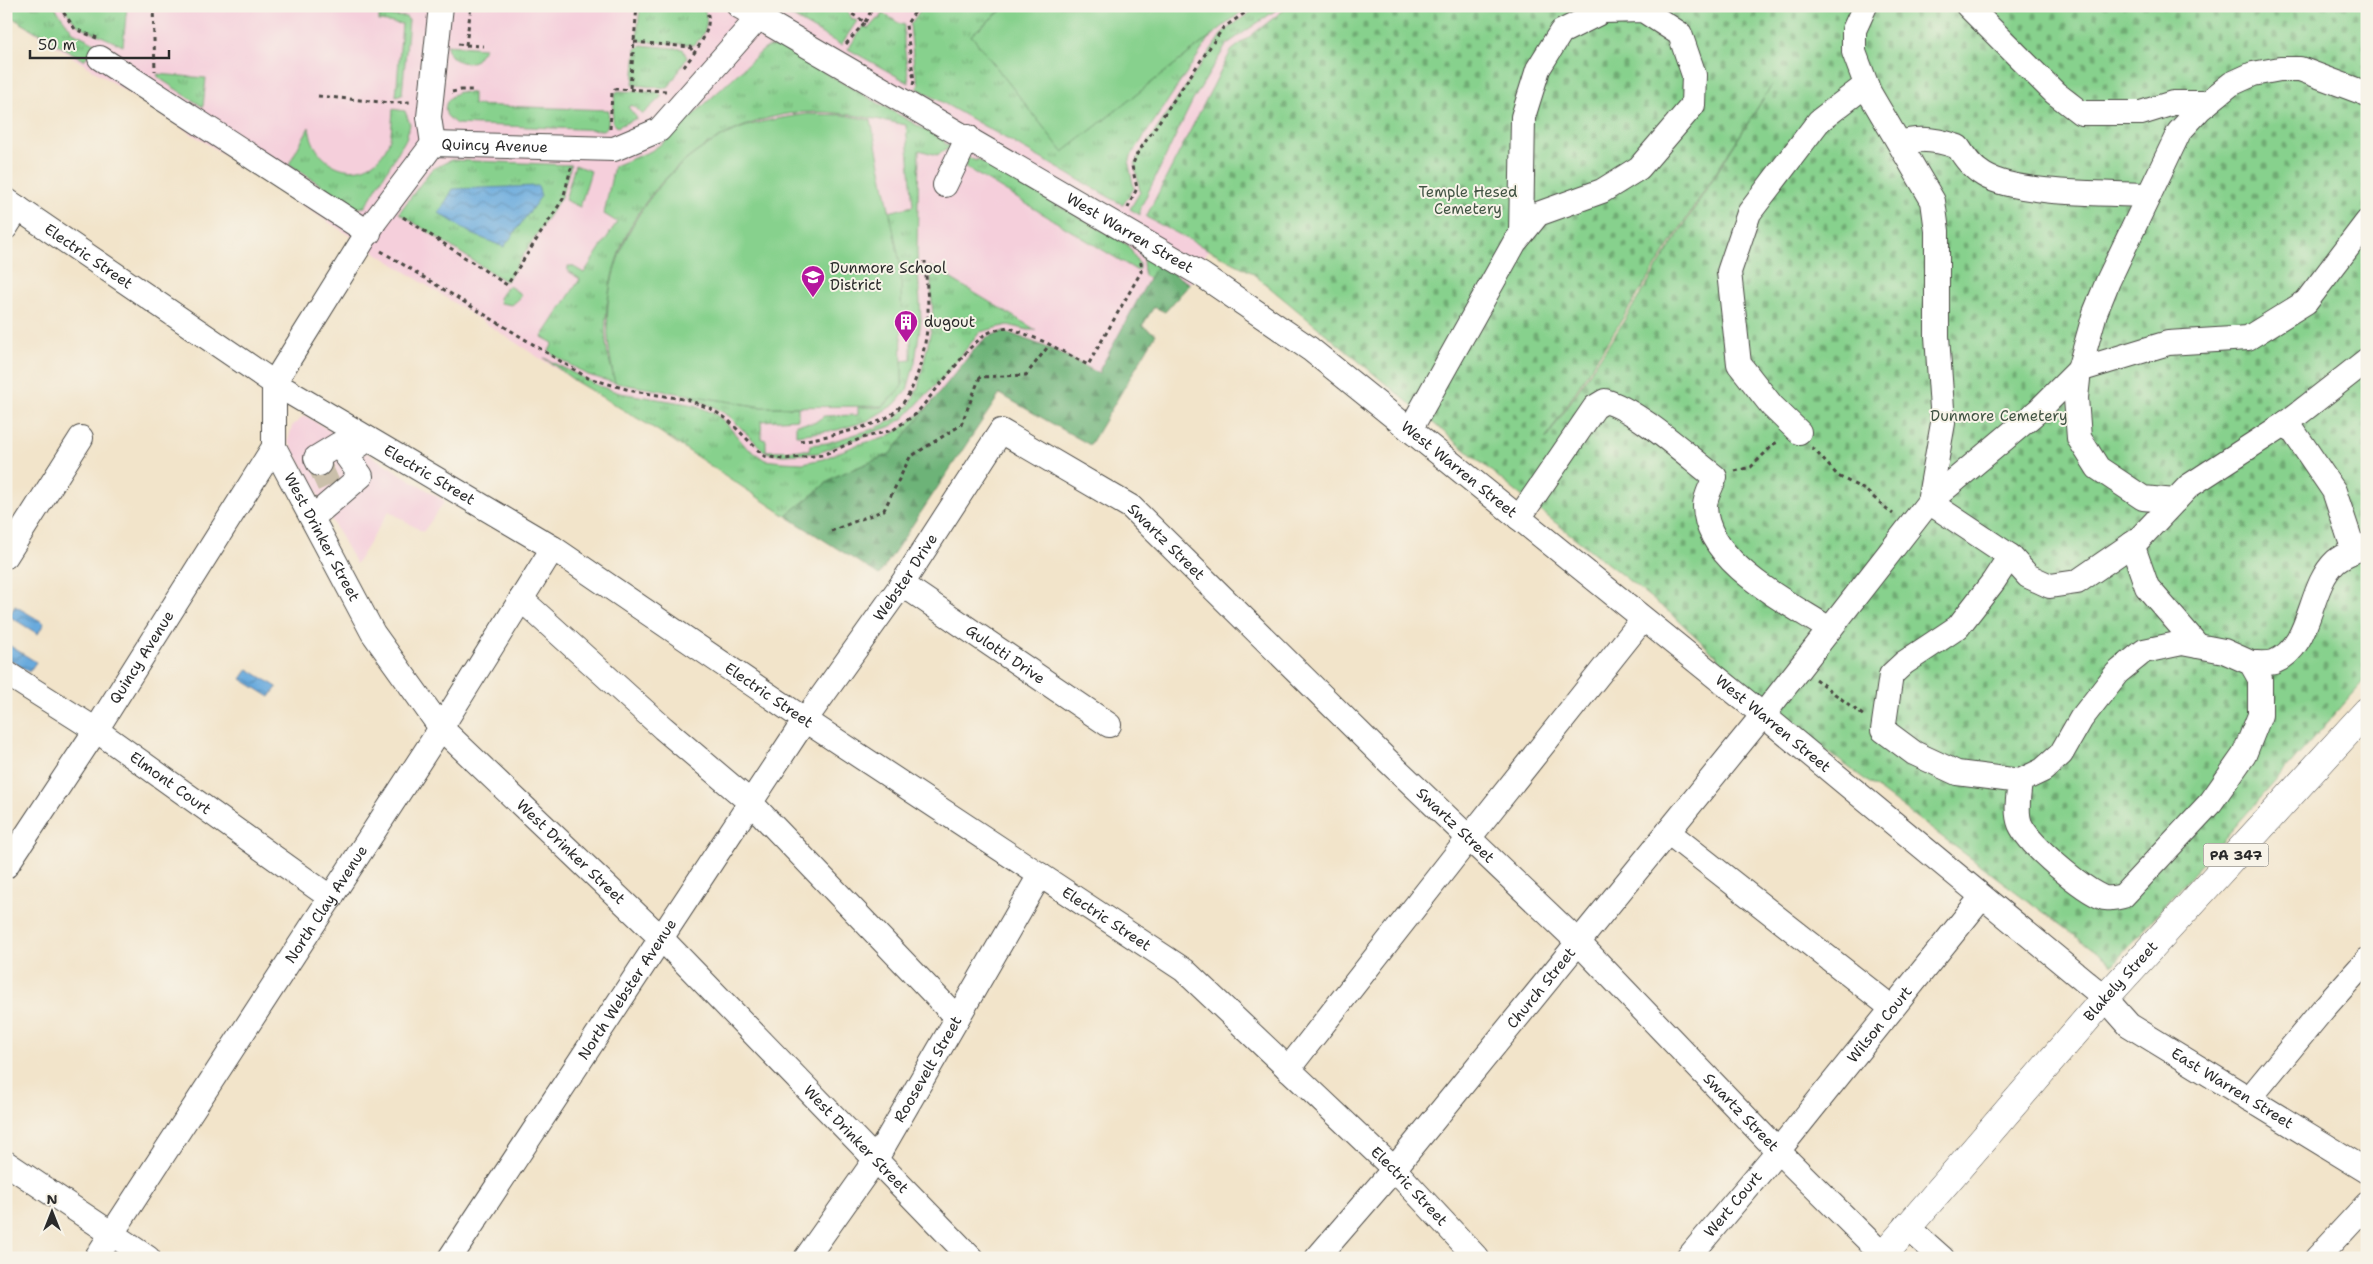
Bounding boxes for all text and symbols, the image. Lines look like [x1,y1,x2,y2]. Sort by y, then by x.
scale bar [30,28,169,60]
text: 50 m [38,35,76,55]
street label: Quincy Avenue [441,134,548,157]
park label: Temple Hesed Cemetery [1418,182,1518,219]
street label: West Warren Street [1063,188,1197,278]
street label: Electric Street [40,219,137,294]
place label: Dunmore School District [830,258,947,295]
school or university icon: Dunmore School District [800,264,826,298]
building icon: dugout [893,309,919,343]
place label: dugout [924,312,975,332]
park label: Dunmore Cemetery [1930,406,2068,426]
street label: West Warren Street [1397,417,1521,522]
street label: Electric Street [380,440,479,510]
street label: West Drinker Street [279,469,364,605]
street label: Swartz Street [1123,499,1209,584]
street label: Webster Drive [869,530,942,625]
street label: Quincy Avenue [105,607,179,708]
street label: Gulotti Drive [962,620,1049,689]
street label: Electric Street [721,658,817,733]
street label: West Warren Street [1711,670,1835,777]
street label: Elmont Court [126,747,215,819]
street label: Swartz Street [1412,783,1499,867]
street label: West Drinker Street [512,795,630,909]
street label: North Clay Avenue [280,841,372,967]
road number: PA 347 [2204,844,2268,866]
street label: Electric Street [1058,882,1155,956]
street label: North Webster Avenue [574,915,681,1064]
street label: Blakely Street [2079,937,2162,1026]
street label: Church Street [1502,943,1580,1033]
street label: Wilson Court [1843,982,1917,1067]
street label: Roosevelt Street [889,1012,966,1126]
street label: East Warren Street [2167,1043,2297,1133]
street label: Swartz Street [1699,1069,1783,1156]
street label: West Drinker Street [799,1081,913,1198]
street label: Electric Street [1366,1142,1452,1230]
street label: Wert Court [1700,1167,1766,1242]
north arrow [28,1186,78,1236]
text: N [46,1190,58,1208]

